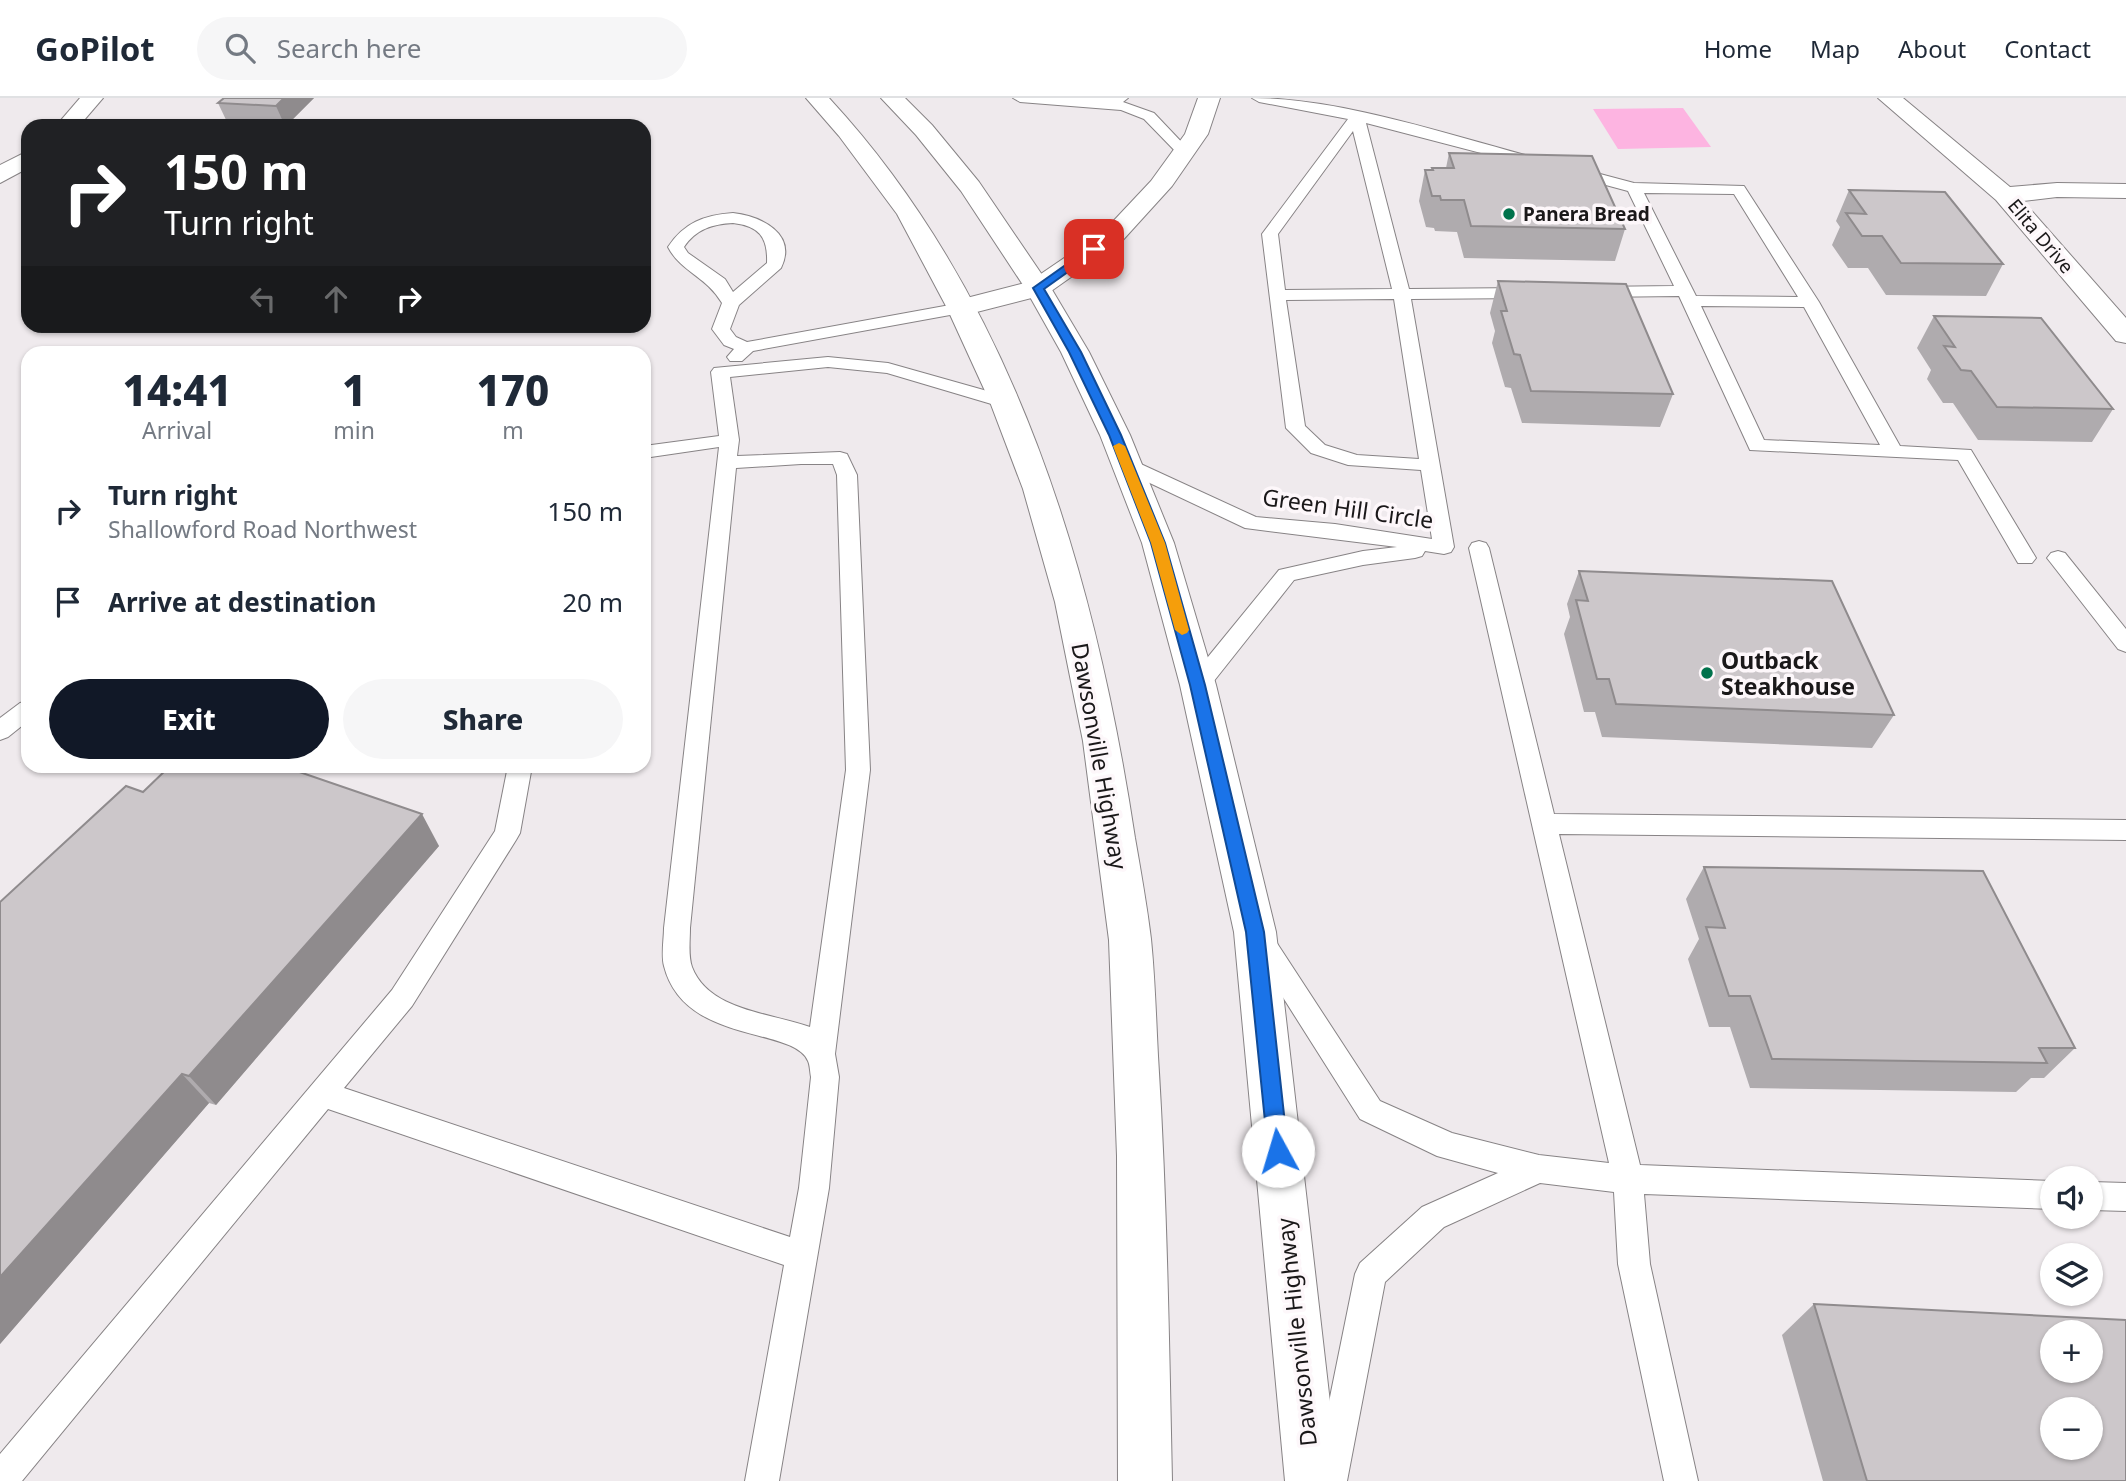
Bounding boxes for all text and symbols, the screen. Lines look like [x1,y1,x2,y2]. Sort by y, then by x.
search box [197,17,687,80]
text: GoPilot [35,26,155,71]
icon: search [221,29,259,67]
text: Search here [277,30,421,66]
text: Home [1704,32,1772,65]
text: Map [1810,32,1860,65]
text: About [1898,32,1966,65]
text: Contact [2004,32,2091,65]
text: 150 m [164,138,309,204]
icon: right [49,147,140,238]
street label: Elita Drive [2002,193,2080,279]
text: Turn right [164,201,314,244]
place label: Panera Bread [1523,201,1650,227]
marker: Panera Bread [1501,206,1517,222]
pin [1064,219,1124,279]
icon: arrive [1075,230,1113,268]
icon: left [244,280,282,318]
icon: ahead [317,280,355,318]
icon: right [390,280,428,318]
text: 14:41 [123,361,232,418]
text: 1 [342,361,366,418]
text: 170 [477,361,549,418]
text: Arrival [142,414,212,446]
text: min [333,414,375,446]
text: m [502,414,524,446]
text: Turn right [108,477,238,513]
street label: Green Hill Circle [1261,480,1435,536]
icon: right [49,492,87,530]
text: 150 m [547,493,623,529]
text: Shallowford Road Northwest [108,513,417,545]
icon: arrive [49,583,87,621]
text: Arrive at destination [108,584,377,620]
text: 20 m [562,584,623,620]
street label: Dawsonville Highway [1064,640,1136,872]
place label: Outback Steakhouse [1721,644,1855,702]
marker: Outback Steakhouse [1699,665,1715,681]
button: Exit [49,679,329,759]
button: Share [343,679,623,759]
position arrow [1241,1114,1315,1188]
map controls [2040,1166,2103,1460]
button: sound [2040,1166,2103,1229]
street label: Dawsonville Highway [1268,1216,1324,1448]
button: layers [2040,1243,2103,1306]
button: + [2040,1320,2103,1383]
button: − [2040,1397,2103,1460]

